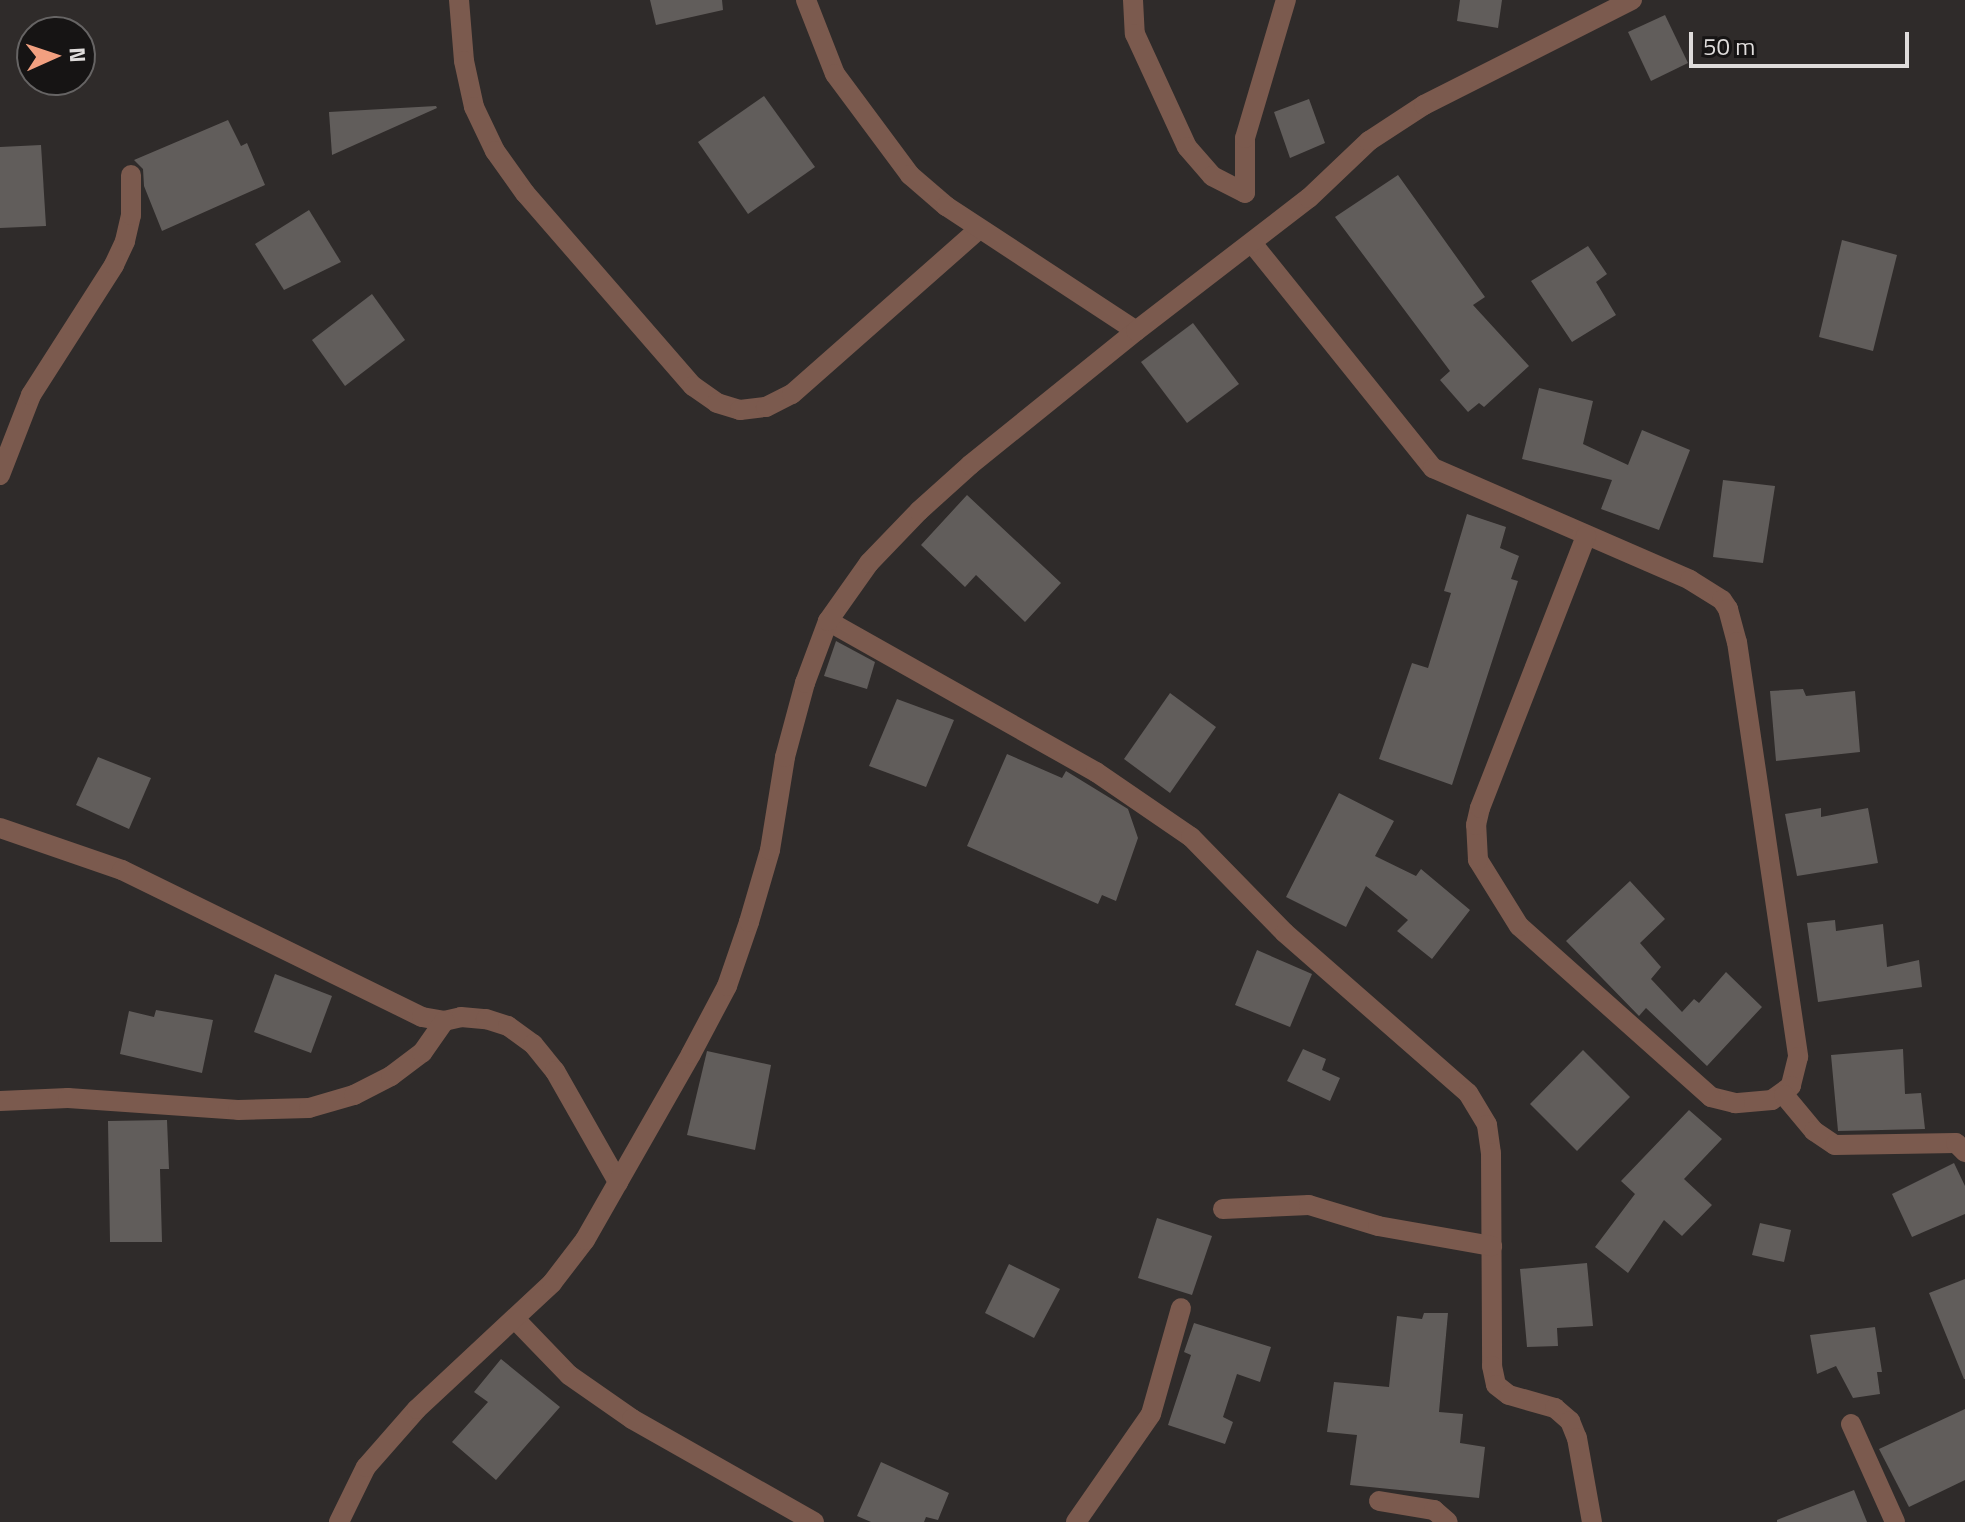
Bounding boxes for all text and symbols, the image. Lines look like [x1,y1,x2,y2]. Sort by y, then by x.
north arrow [16,16,96,96]
scale bar [1693,16,1913,66]
text: 50 m [1703,28,1755,64]
text: N [61,46,95,63]

